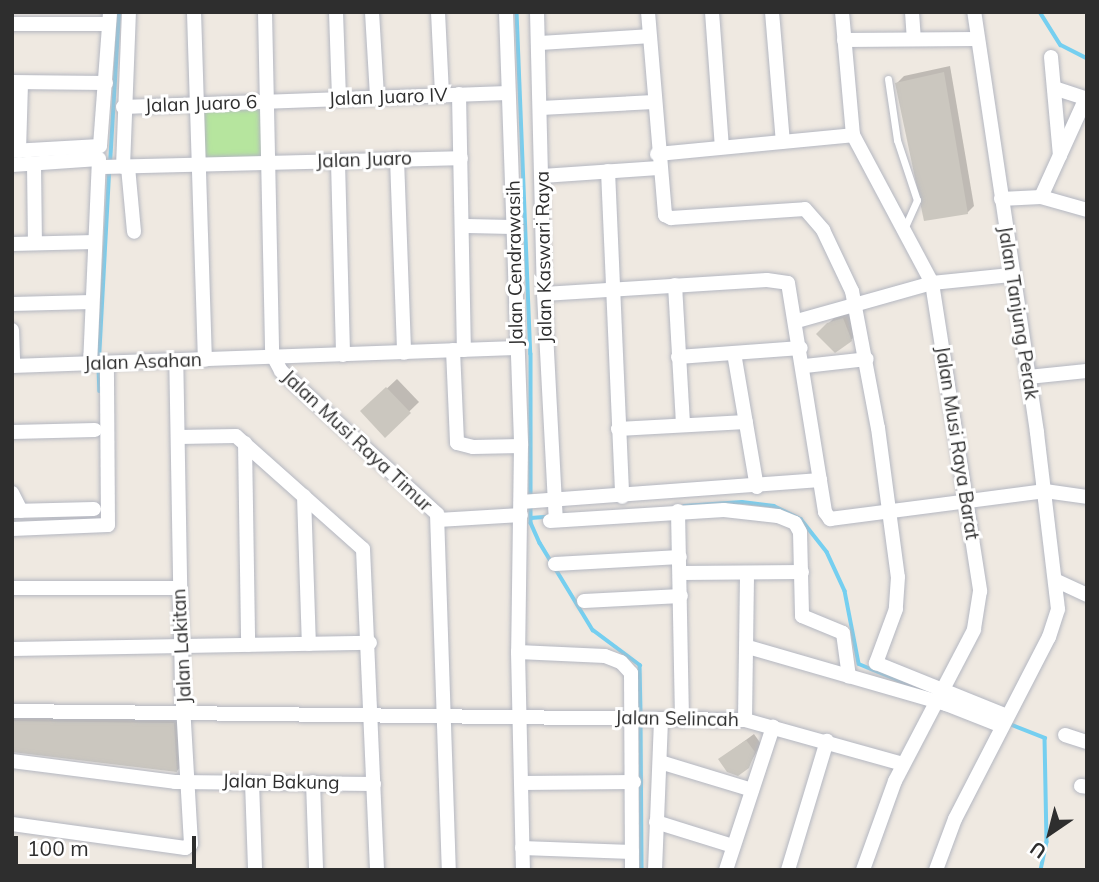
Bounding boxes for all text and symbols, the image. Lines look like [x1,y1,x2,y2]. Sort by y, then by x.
street label: Jalan Juaro IV [328,84,448,110]
street label: Jalan Juaro 6 [145,91,257,117]
street label: Jalan Juaro [316,147,412,173]
street label: Jalan Kaswari Raya [531,171,557,343]
street label: Jalan Cendrawasih [502,180,528,346]
street label: Jalan Tanjung Perak [993,225,1043,401]
street label: Jalan Musi Raya Barat [930,345,984,541]
street label: Jalan Asahan [84,349,202,375]
street label: Jalan Musi Raya Timur [277,365,437,517]
street label: Jalan Lakitan [168,588,196,704]
street label: Jalan Selincah [615,707,739,731]
street label: Jalan Bakung [222,770,340,794]
north arrow [1015,798,1085,868]
scale bar [18,822,200,866]
text: 100 m [27,835,89,861]
text: U [1025,836,1051,864]

